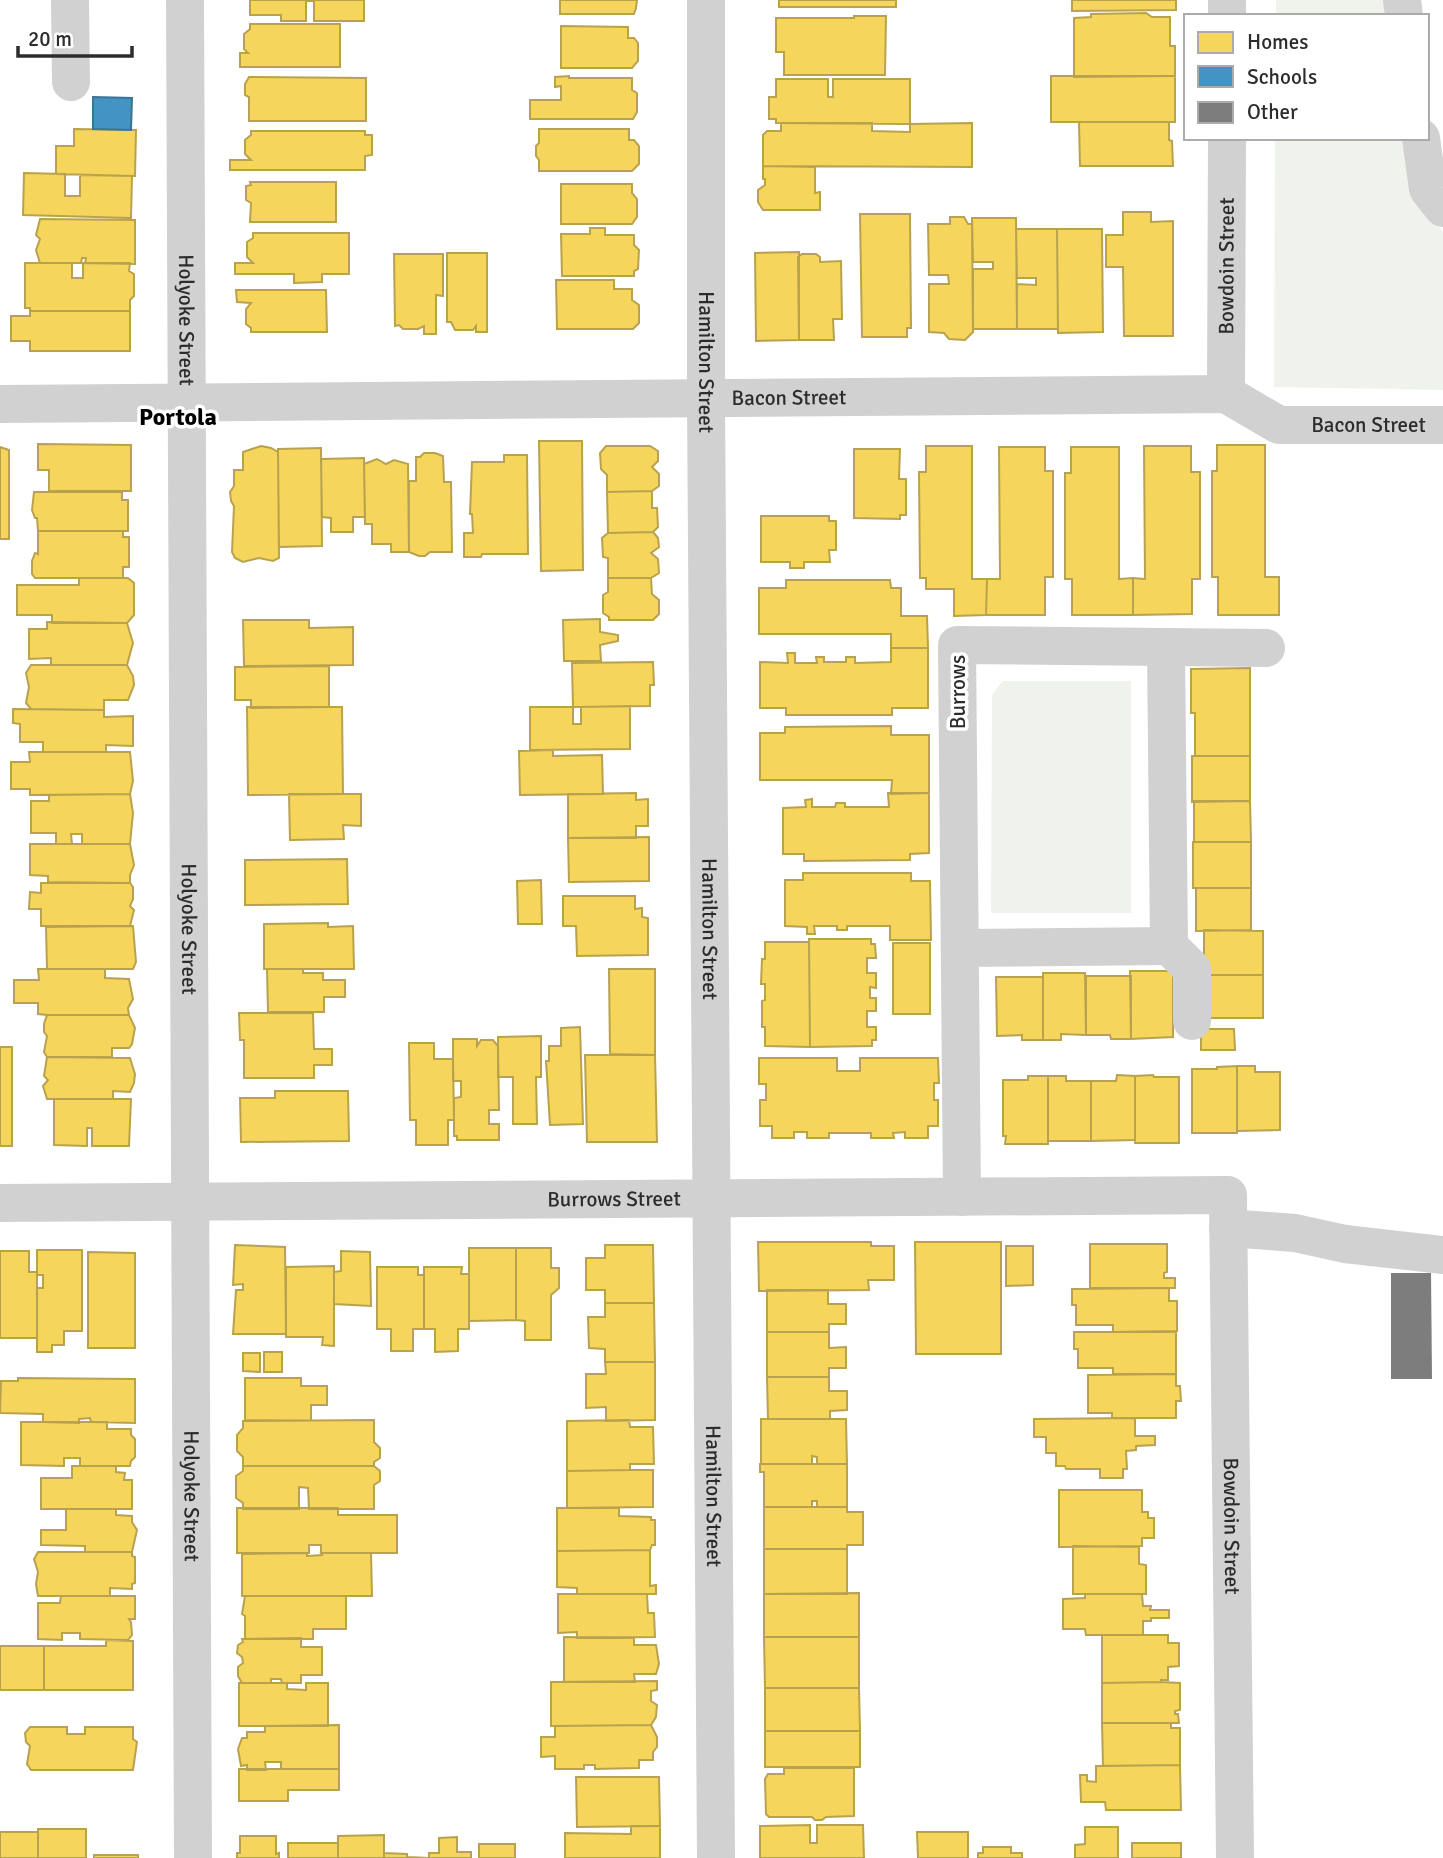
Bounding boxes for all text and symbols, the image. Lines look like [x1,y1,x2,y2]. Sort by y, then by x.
scale bar [18,14,131,58]
legend [1184,14,1429,140]
text: 20 m [28,26,72,52]
text: Homes [1247,29,1309,55]
text: Schools [1247,64,1317,90]
text: Other [1247,99,1298,125]
street label: Bowdoin Street [1213,197,1240,335]
street label: Holyoke Street [173,254,200,386]
street label: Hamilton Street [693,291,719,433]
street label: Bacon Street [731,384,846,411]
district label: Portola [139,402,217,432]
street label: Bacon Street [1311,412,1426,438]
street label: Burrows [945,655,971,729]
street label: Hamilton Street [696,858,723,1000]
street label: Holyoke Street [176,863,202,995]
street label: Burrows Street [547,1186,681,1212]
street label: Hamilton Street [700,1425,727,1567]
street label: Holyoke Street [178,1430,205,1562]
street label: Bowdoin Street [1218,1457,1245,1595]

